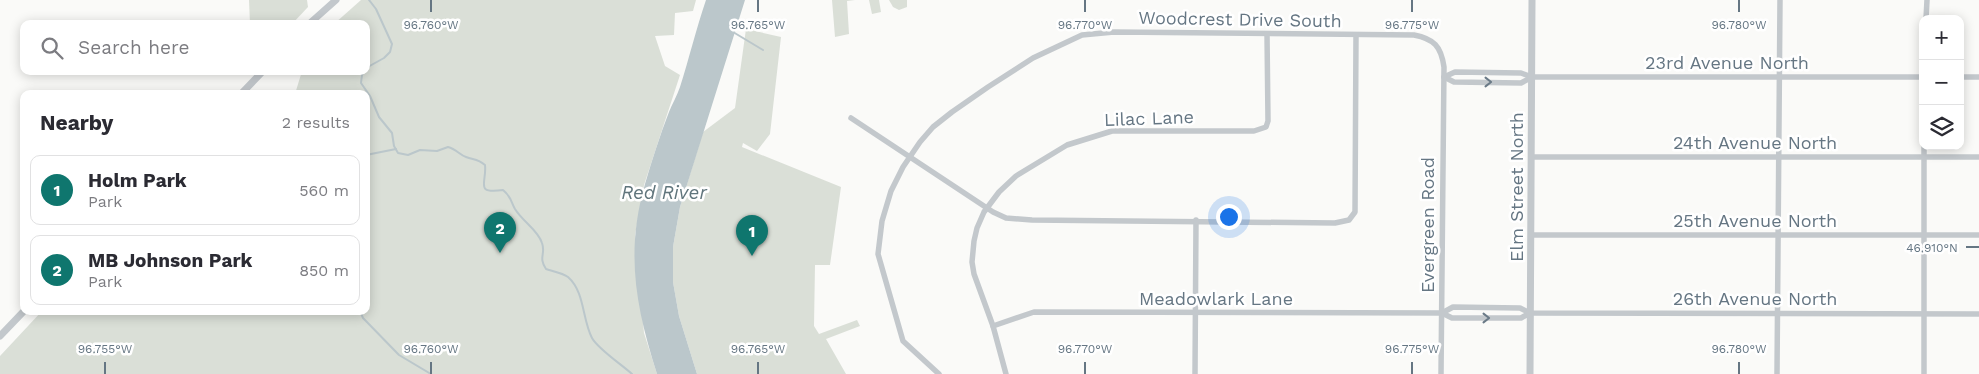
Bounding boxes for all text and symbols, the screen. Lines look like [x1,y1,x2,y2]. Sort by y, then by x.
street label: Woodcrest Drive South [1138,7,1342,31]
map controls [1919,15,1964,150]
button: + [1919,15,1964,60]
text: 96.760°W [403,18,459,32]
text: 96.765°W [731,18,786,32]
text: 96.770°W [1058,18,1113,32]
text: 96.775°W [1385,18,1440,32]
text: 96.780°W [1711,18,1767,32]
search box [20,20,370,75]
icon: search [38,34,66,62]
text: Search here [78,36,189,59]
street label: 23rd Avenue North [1645,52,1809,73]
button: − [1919,60,1964,105]
one-way arrow [1484,77,1492,87]
button: layers [1919,105,1964,150]
street label: Lilac Lane [1104,106,1194,130]
text: Nearby [40,110,113,135]
street label: Elm Street North [1506,112,1527,262]
text: 2 results [282,113,350,132]
street label: 24th Avenue North [1673,132,1837,153]
street label: Evergreen Road [1417,157,1438,293]
text: Holm Park [88,169,187,192]
text: 1 [54,181,60,200]
text: 560 m [299,181,349,200]
water label: Red River [621,181,707,204]
text: Park [88,192,122,211]
your location [1216,204,1242,230]
street label: 25th Avenue North [1673,210,1837,231]
pin: 2 [484,212,516,253]
pin: 1 [736,215,768,256]
text: 46.910°N [1906,241,1958,255]
text: MB Johnson Park [88,249,252,272]
text: 2 [52,261,62,280]
text: 850 m [299,261,349,280]
text: Park [88,272,122,291]
street label: Meadowlark Lane [1139,288,1293,309]
street label: 26th Avenue North [1673,288,1837,309]
one-way arrow [1482,313,1490,323]
text: 96.755°W [78,342,133,356]
text: 96.760°W [403,342,459,356]
text: 96.765°W [731,342,786,356]
text: 96.770°W [1058,342,1113,356]
text: 96.775°W [1385,342,1440,356]
text: 96.780°W [1711,342,1767,356]

